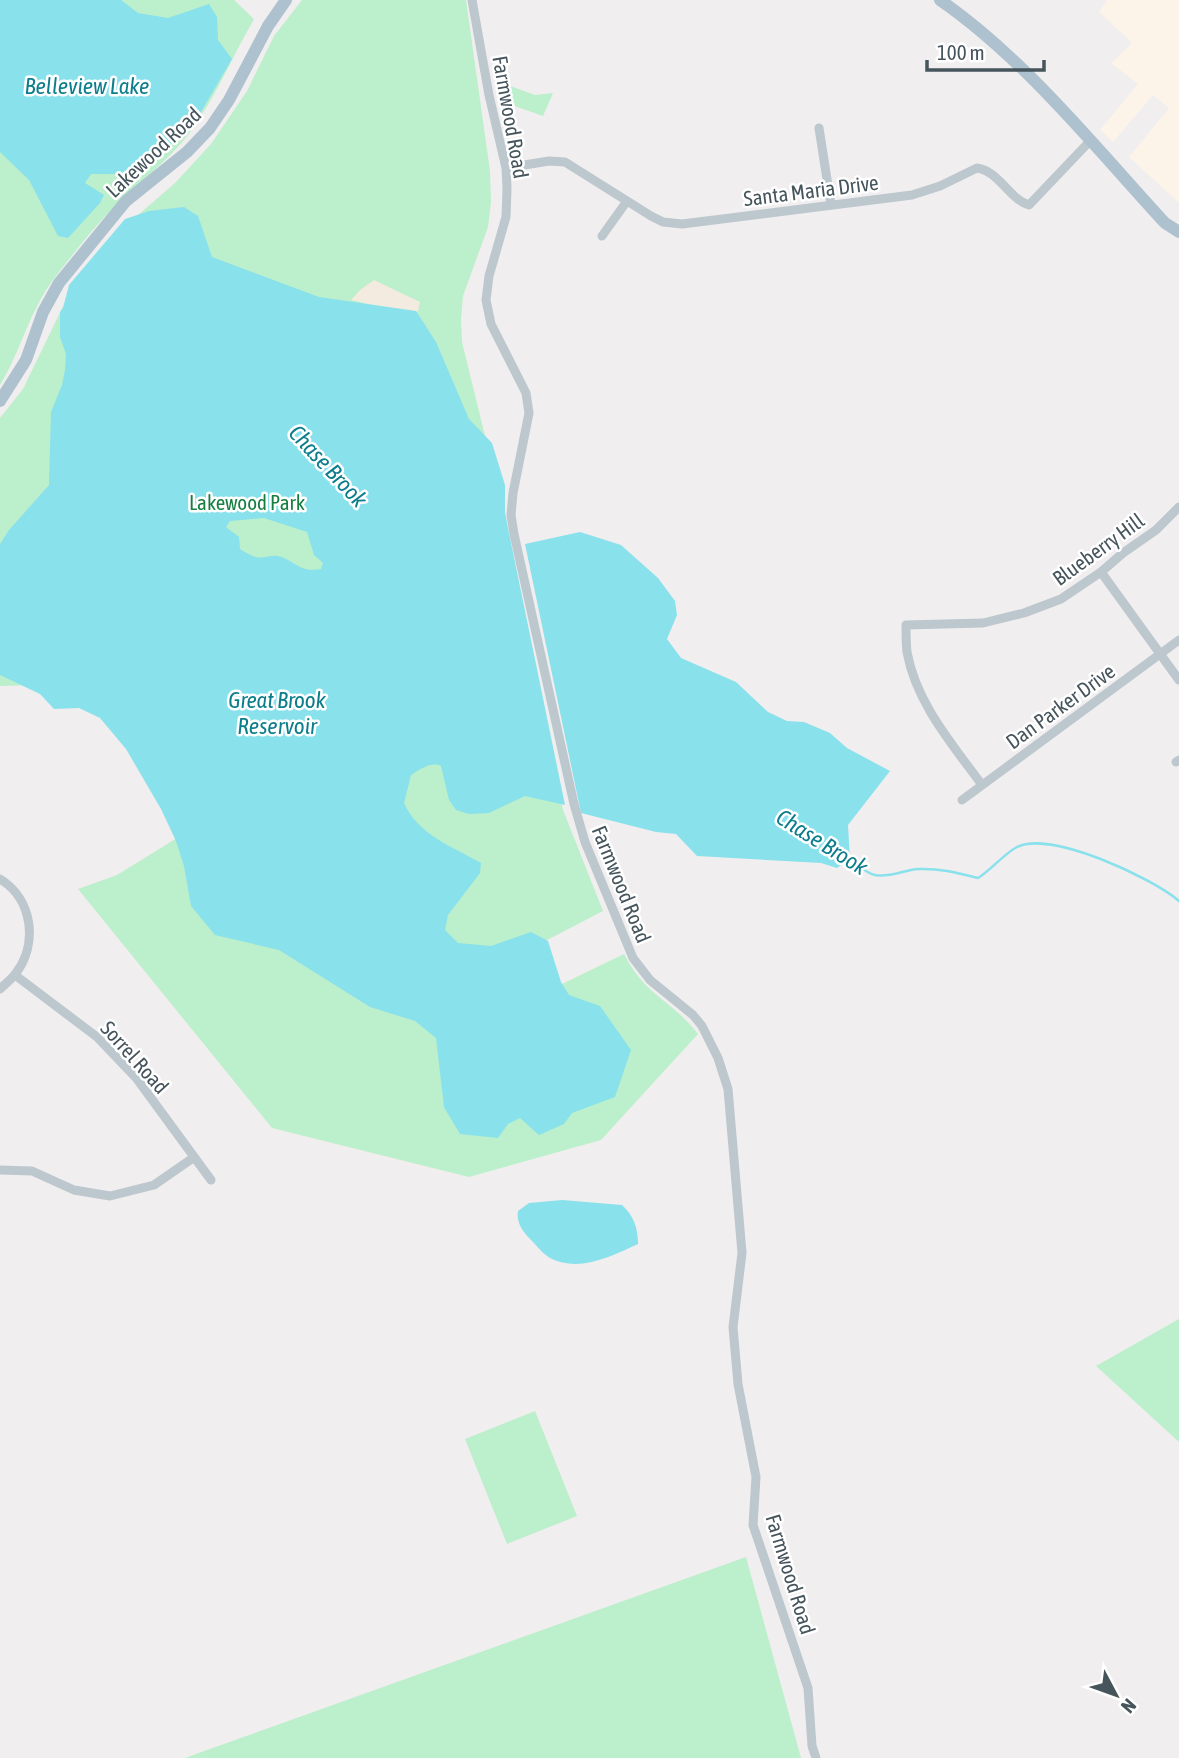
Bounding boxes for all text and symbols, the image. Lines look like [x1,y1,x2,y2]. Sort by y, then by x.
scale bar [927,28,1044,72]
text: 100 m [937,40,985,64]
street label: Farmwood Road [488,54,534,180]
water label: Belleview Lake [25,73,149,99]
street label: Lakewood Road [101,102,205,202]
street label: Santa Maria Drive [742,170,880,210]
water label: Chase Brook [283,420,373,513]
park label: Lakewood Park [189,490,305,514]
street label: Blueberry Hill [1048,508,1149,590]
street label: Dan Parker Drive [1001,658,1119,754]
water label: Great Brook Reservoir [228,687,327,739]
water label: Chase Brook [772,804,873,881]
street label: Farmwood Road [588,822,656,946]
street label: Sorrel Road [96,1016,174,1098]
street label: Farmwood Road [761,1511,821,1637]
north arrow [1081,1660,1151,1730]
text: N [1117,1695,1141,1718]

